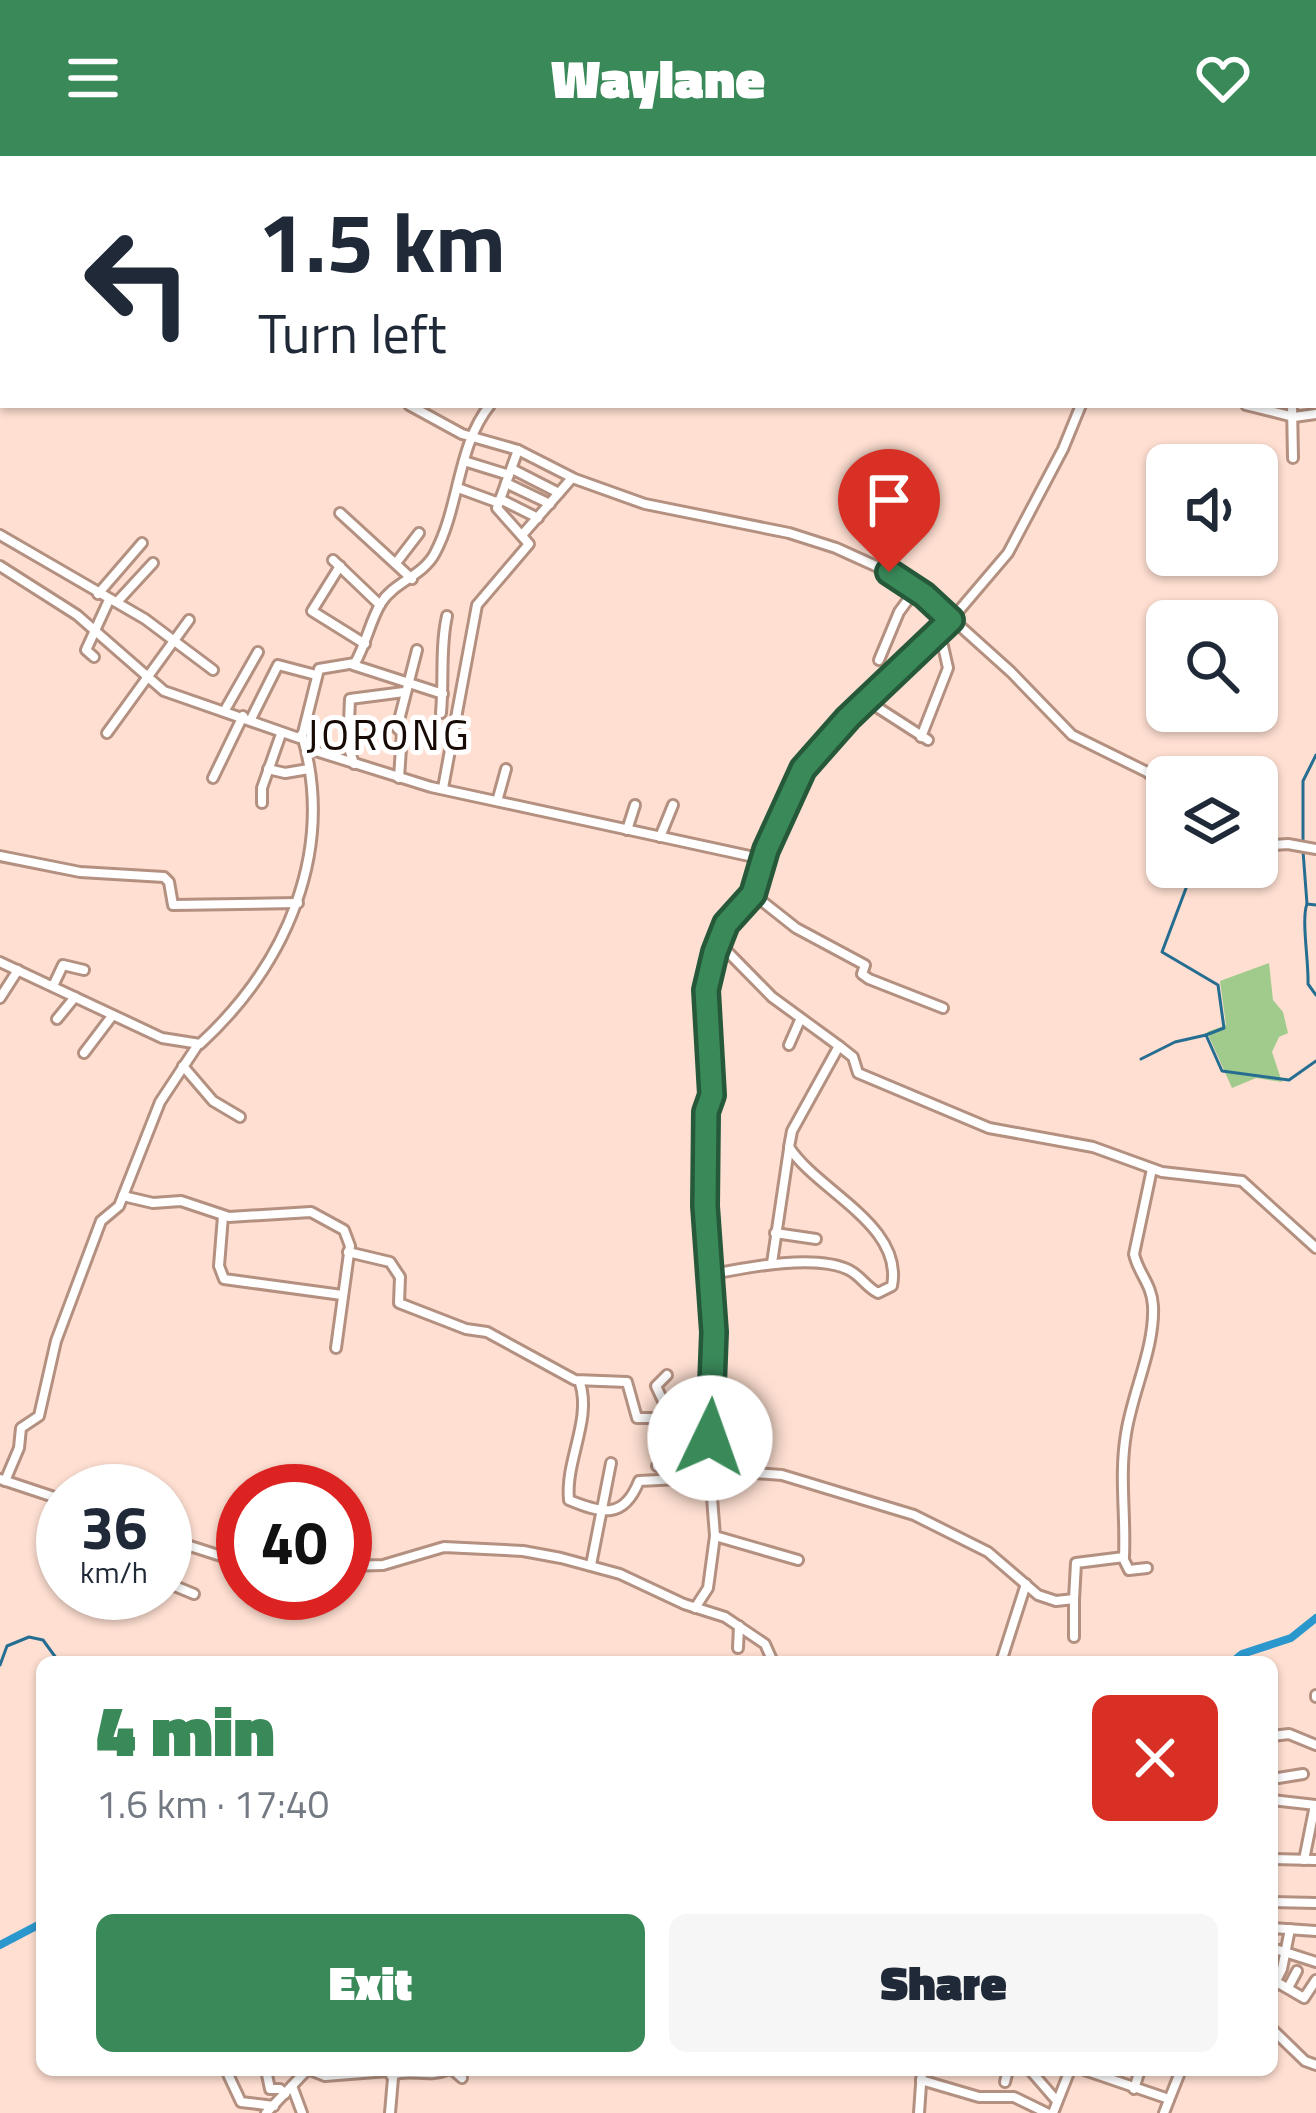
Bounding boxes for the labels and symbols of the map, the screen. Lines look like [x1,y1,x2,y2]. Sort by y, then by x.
pin [838,449,940,572]
district label: JORONG [306,702,472,766]
position arrow [647,1375,773,1501]
speed limit sign: 40 [216,1464,372,1620]

